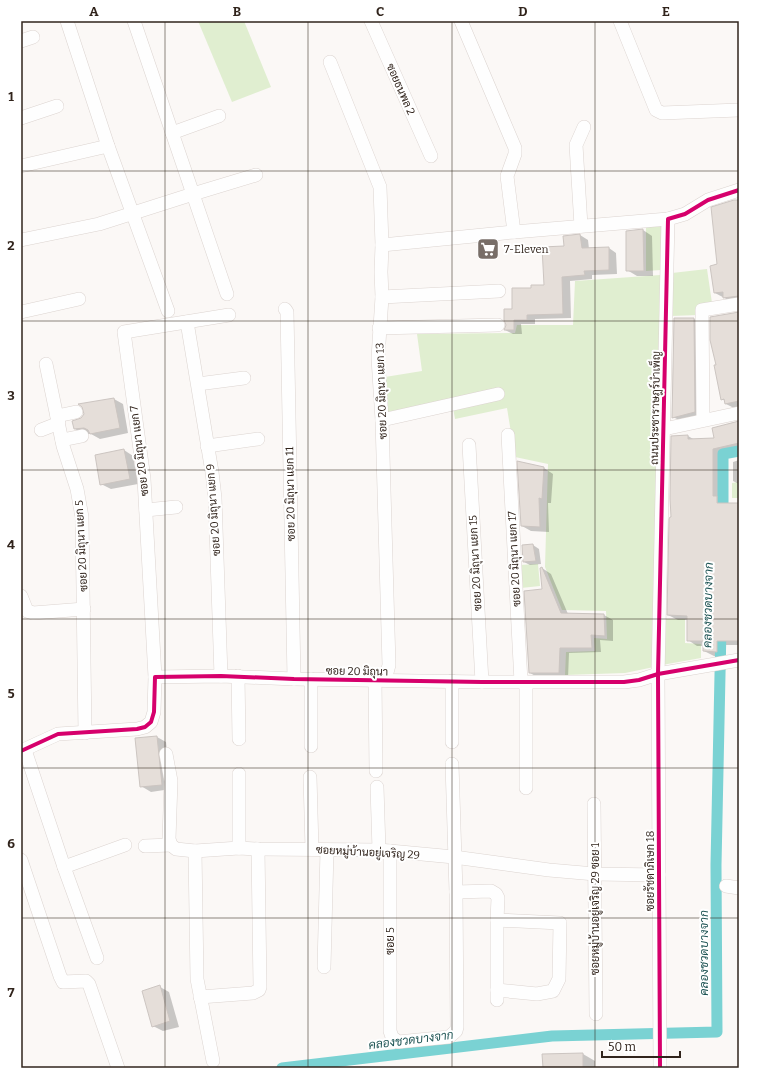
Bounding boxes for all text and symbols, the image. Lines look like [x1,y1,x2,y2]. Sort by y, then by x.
text: A [89,4,99,19]
text: B [233,4,241,19]
text: C [376,4,384,19]
text: D [518,4,528,19]
text: E [662,4,670,19]
street label: ซอยธนพล 2 [383,61,418,117]
text: 1 [8,89,14,104]
supermarket icon: 7-Eleven [475,236,501,262]
text: 2 [7,238,15,253]
place label: 7-Eleven [504,243,549,256]
street label: ซอย 20 มิถุนา แยก 13 [373,342,392,439]
street label: ถนนประชาราษฎร์บำเพ็ญ [645,351,664,465]
text: 3 [7,388,15,403]
street label: ซอย 20 มิถุนา แยก 7 [127,404,154,497]
street label: ซอย 20 มิถุนา แยก 11 [283,446,300,541]
street label: ซอย 20 มิถุนา แยก 9 [204,463,225,556]
street label: ซอย 20 มิถุนา แยก 5 [73,500,92,592]
street label: ซอย 20 มิถุนา แยก 17 [505,510,525,607]
street label: ซอย 20 มิถุนา แยก 15 [466,514,487,611]
text: 4 [7,537,15,552]
water label: คลองชวดบางจาก [700,562,716,648]
street label: ซอย 20 มิถุนา [326,664,388,681]
text: 5 [7,686,15,701]
street label: ซอยรัชดาภิเษก 18 [643,831,657,911]
text: 6 [7,836,15,851]
street label: ซอยหมู่บ้านอยู่เจริญ 29 [316,842,420,863]
street label: ซอยหมู่บ้านอยู่เจริญ 29 ซอย 1 [588,842,603,975]
water label: คลองชวดบางจาก [697,910,711,996]
street label: ซอย 5 [384,927,397,955]
text: 7 [8,985,15,1000]
water label: คลองชวดบางจาก [368,1028,454,1052]
scale bar [602,1033,680,1059]
text: 50 m [608,1040,637,1054]

